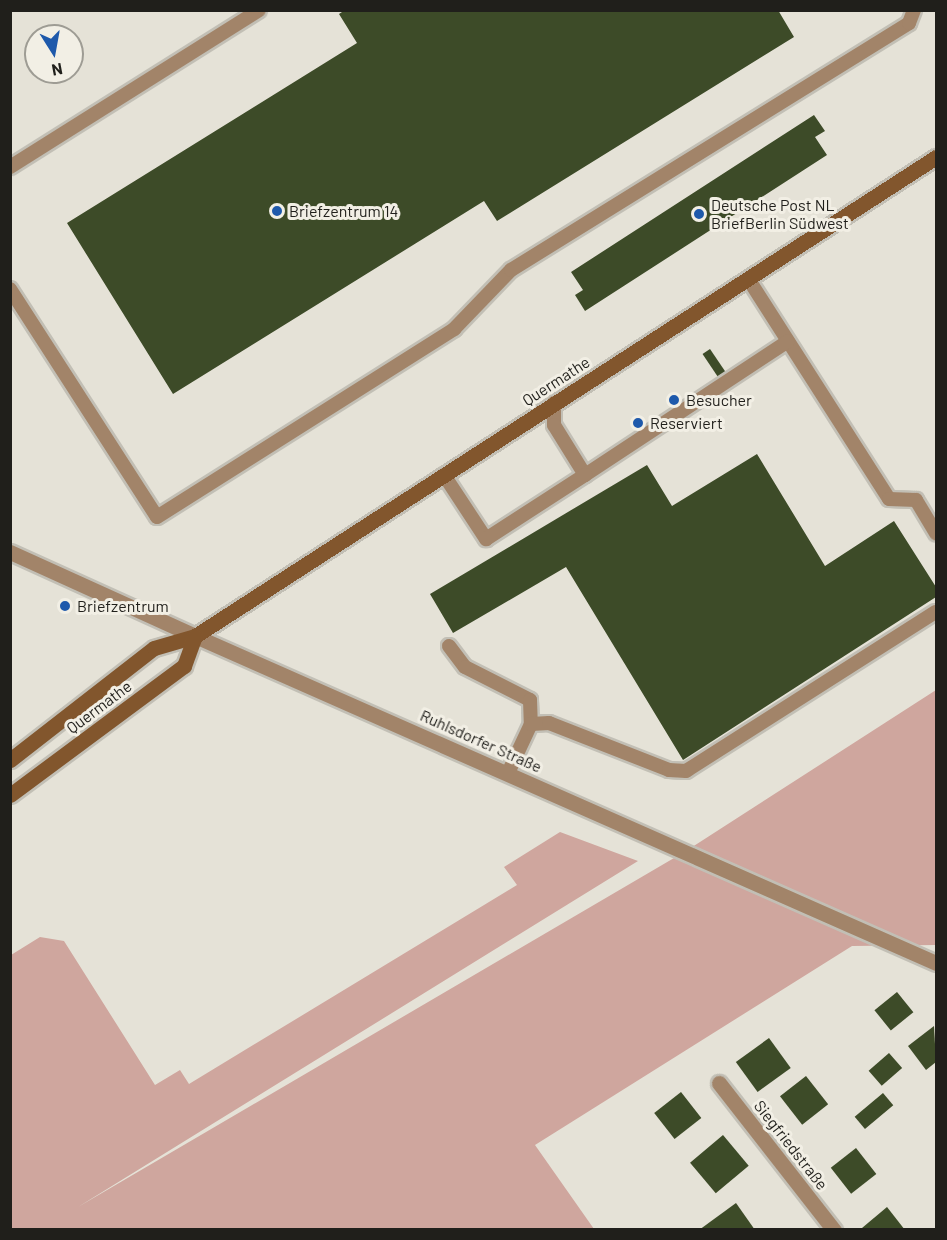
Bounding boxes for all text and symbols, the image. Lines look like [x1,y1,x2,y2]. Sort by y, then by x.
north arrow [24,24,84,84]
text: N [50,60,64,81]
place label: Deutsche Post NL BriefBerlin Südwest [711,195,849,233]
place label: Briefzentrum 14 [289,201,398,221]
marker: Briefzentrum 14 [270,204,284,218]
marker: Deutsche Post NL BriefBerlin Südwest [692,207,706,221]
street label: Quermathe [519,352,593,410]
place label: Besucher [686,390,752,410]
marker: Besucher [667,393,681,407]
place label: Reserviert [650,413,723,433]
marker: Reserviert [631,416,645,430]
place label: Briefzentrum [77,596,169,616]
marker: Briefzentrum [58,599,72,613]
street label: Quermathe [63,676,135,738]
street label: Ruhlsdorfer Straße [417,706,545,776]
street label: Siegfriedstraße [750,1096,832,1194]

